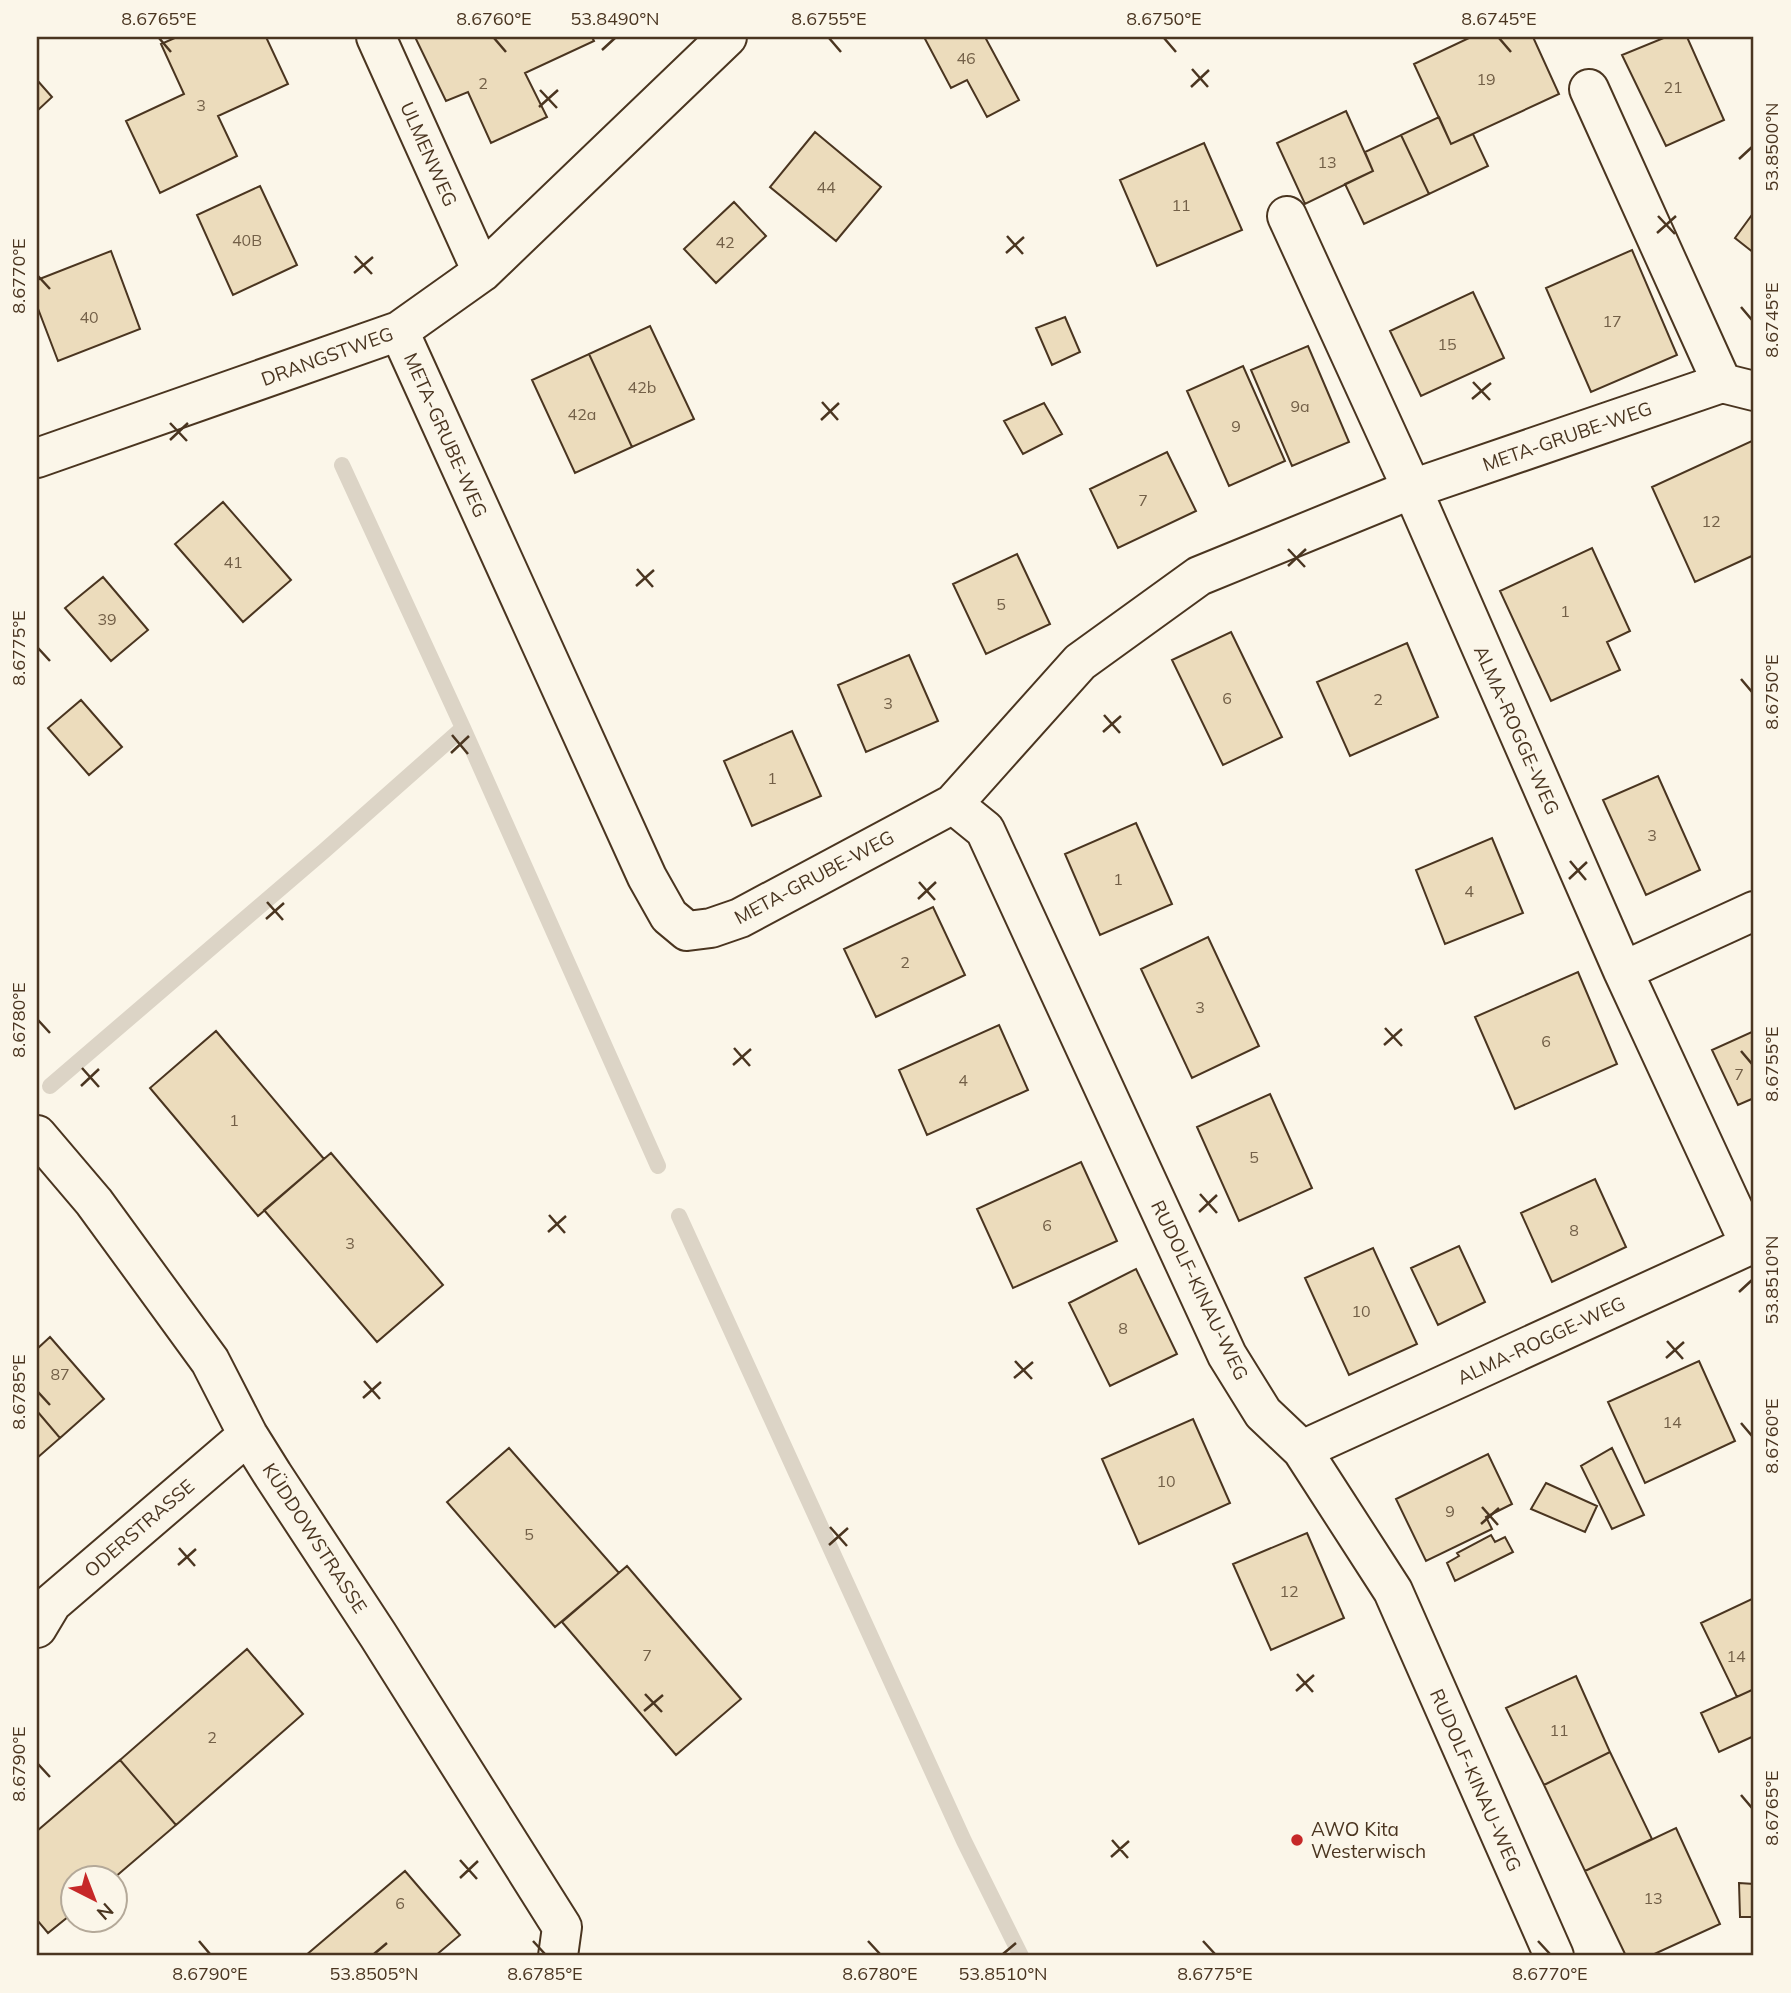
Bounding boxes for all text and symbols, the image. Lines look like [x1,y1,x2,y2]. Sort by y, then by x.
text: 8.6765°E [121,7,197,30]
text: 8.6760°E [456,7,532,30]
text: 53.8490°N [570,7,660,30]
text: 8.6755°E [791,7,867,30]
text: 8.6750°E [1126,7,1202,30]
text: 8.6745°E [1461,7,1537,30]
house number: 46 [956,48,976,68]
house number: 19 [1476,69,1496,89]
house number: 2 [478,73,488,93]
house number: 21 [1663,77,1683,97]
house number: 3 [196,95,206,115]
street label: ULMENWEG [395,98,463,210]
text: 53.8500°N [1760,102,1783,192]
house number: 13 [1317,152,1337,172]
house number: 44 [816,177,836,197]
house number: 11 [1171,195,1191,215]
house number: 40B [232,230,262,250]
house number: 42 [715,232,735,252]
text: 8.6770°E [7,238,30,314]
text: 8.6745°E [1760,282,1783,358]
house number: 40 [79,307,99,327]
house number: 17 [1602,311,1622,331]
street label: DRANGSTWEG [258,321,396,391]
house number: 15 [1437,334,1457,354]
street label: META-GRUBE-WEG [399,349,493,521]
house number: 42b [628,377,656,397]
house number: 9a [1290,396,1310,416]
street label: META-GRUBE-WEG [1479,396,1655,476]
house number: 42a [568,404,596,424]
house number: 9 [1231,416,1241,436]
house number: 7 [1138,490,1148,510]
house number: 12 [1701,511,1721,531]
house number: 41 [223,552,243,572]
house number: 5 [996,594,1006,614]
house number: 1 [1560,601,1570,621]
house number: 39 [97,609,117,629]
text: 8.6775°E [7,610,30,686]
street label: ALMA-ROGGE-WEG [1469,642,1565,818]
text: 8.6750°E [1760,654,1783,730]
house number: 6 [1222,688,1232,708]
house number: 2 [1373,689,1383,709]
house number: 3 [883,693,893,713]
house number: 1 [767,768,777,788]
street label: META-GRUBE-WEG [730,825,898,929]
house number: 3 [1647,825,1657,845]
house number: 1 [1113,869,1123,889]
house number: 4 [1464,881,1474,901]
house number: 2 [900,952,910,972]
text: 8.6780°E [7,982,30,1058]
house number: 3 [1195,997,1205,1017]
text: 8.6755°E [1760,1026,1783,1102]
house number: 6 [1541,1031,1551,1051]
house number: 7 [1734,1064,1744,1084]
house number: 4 [958,1070,968,1090]
house number: 1 [229,1110,239,1130]
house number: 5 [1249,1147,1259,1167]
street label: RUDOLF-KINAU-WEG [1146,1196,1254,1384]
house number: 6 [1042,1215,1052,1235]
house number: 8 [1569,1220,1579,1240]
house number: 3 [345,1233,355,1253]
text: 53.8510°N [1760,1235,1783,1325]
street label: ALMA-ROGGE-WEG [1453,1291,1629,1389]
house number: 10 [1351,1301,1371,1321]
house number: 8 [1118,1318,1128,1338]
text: 8.6785°E [7,1354,30,1430]
house number: 87 [50,1364,70,1384]
text: 8.6760°E [1760,1398,1783,1474]
house number: 14 [1662,1412,1682,1432]
street label: KÜDDOWSTRASSE [258,1458,372,1618]
house number: 10 [1156,1471,1176,1491]
street label: ODERSTRASSE [79,1474,199,1582]
house number: 9 [1445,1501,1455,1521]
house number: 5 [524,1524,534,1544]
house number: 12 [1279,1581,1299,1601]
house number: 7 [642,1645,652,1665]
house number: 14 [1726,1646,1746,1666]
street label: RUDOLF-KINAU-WEG [1425,1685,1527,1875]
house number: 11 [1549,1720,1569,1740]
text: 8.6790°E [7,1726,30,1802]
house number: 2 [207,1727,217,1747]
text: 8.6765°E [1760,1770,1783,1846]
place label: AWO Kita Westerwisch [1311,1817,1426,1863]
marker: AWO Kita Westerwisch [1289,1832,1305,1848]
north arrow [60,1864,130,1934]
house number: 13 [1643,1888,1663,1908]
house number: 6 [395,1893,405,1913]
text: N [92,1898,119,1925]
text: 8.6790°E [172,1962,248,1985]
text: 53.8505°N [329,1962,419,1985]
text: 8.6785°E [507,1962,583,1985]
text: 8.6780°E [842,1962,918,1985]
text: 53.8510°N [958,1962,1048,1985]
text: 8.6775°E [1177,1962,1253,1985]
text: 8.6770°E [1512,1962,1588,1985]

